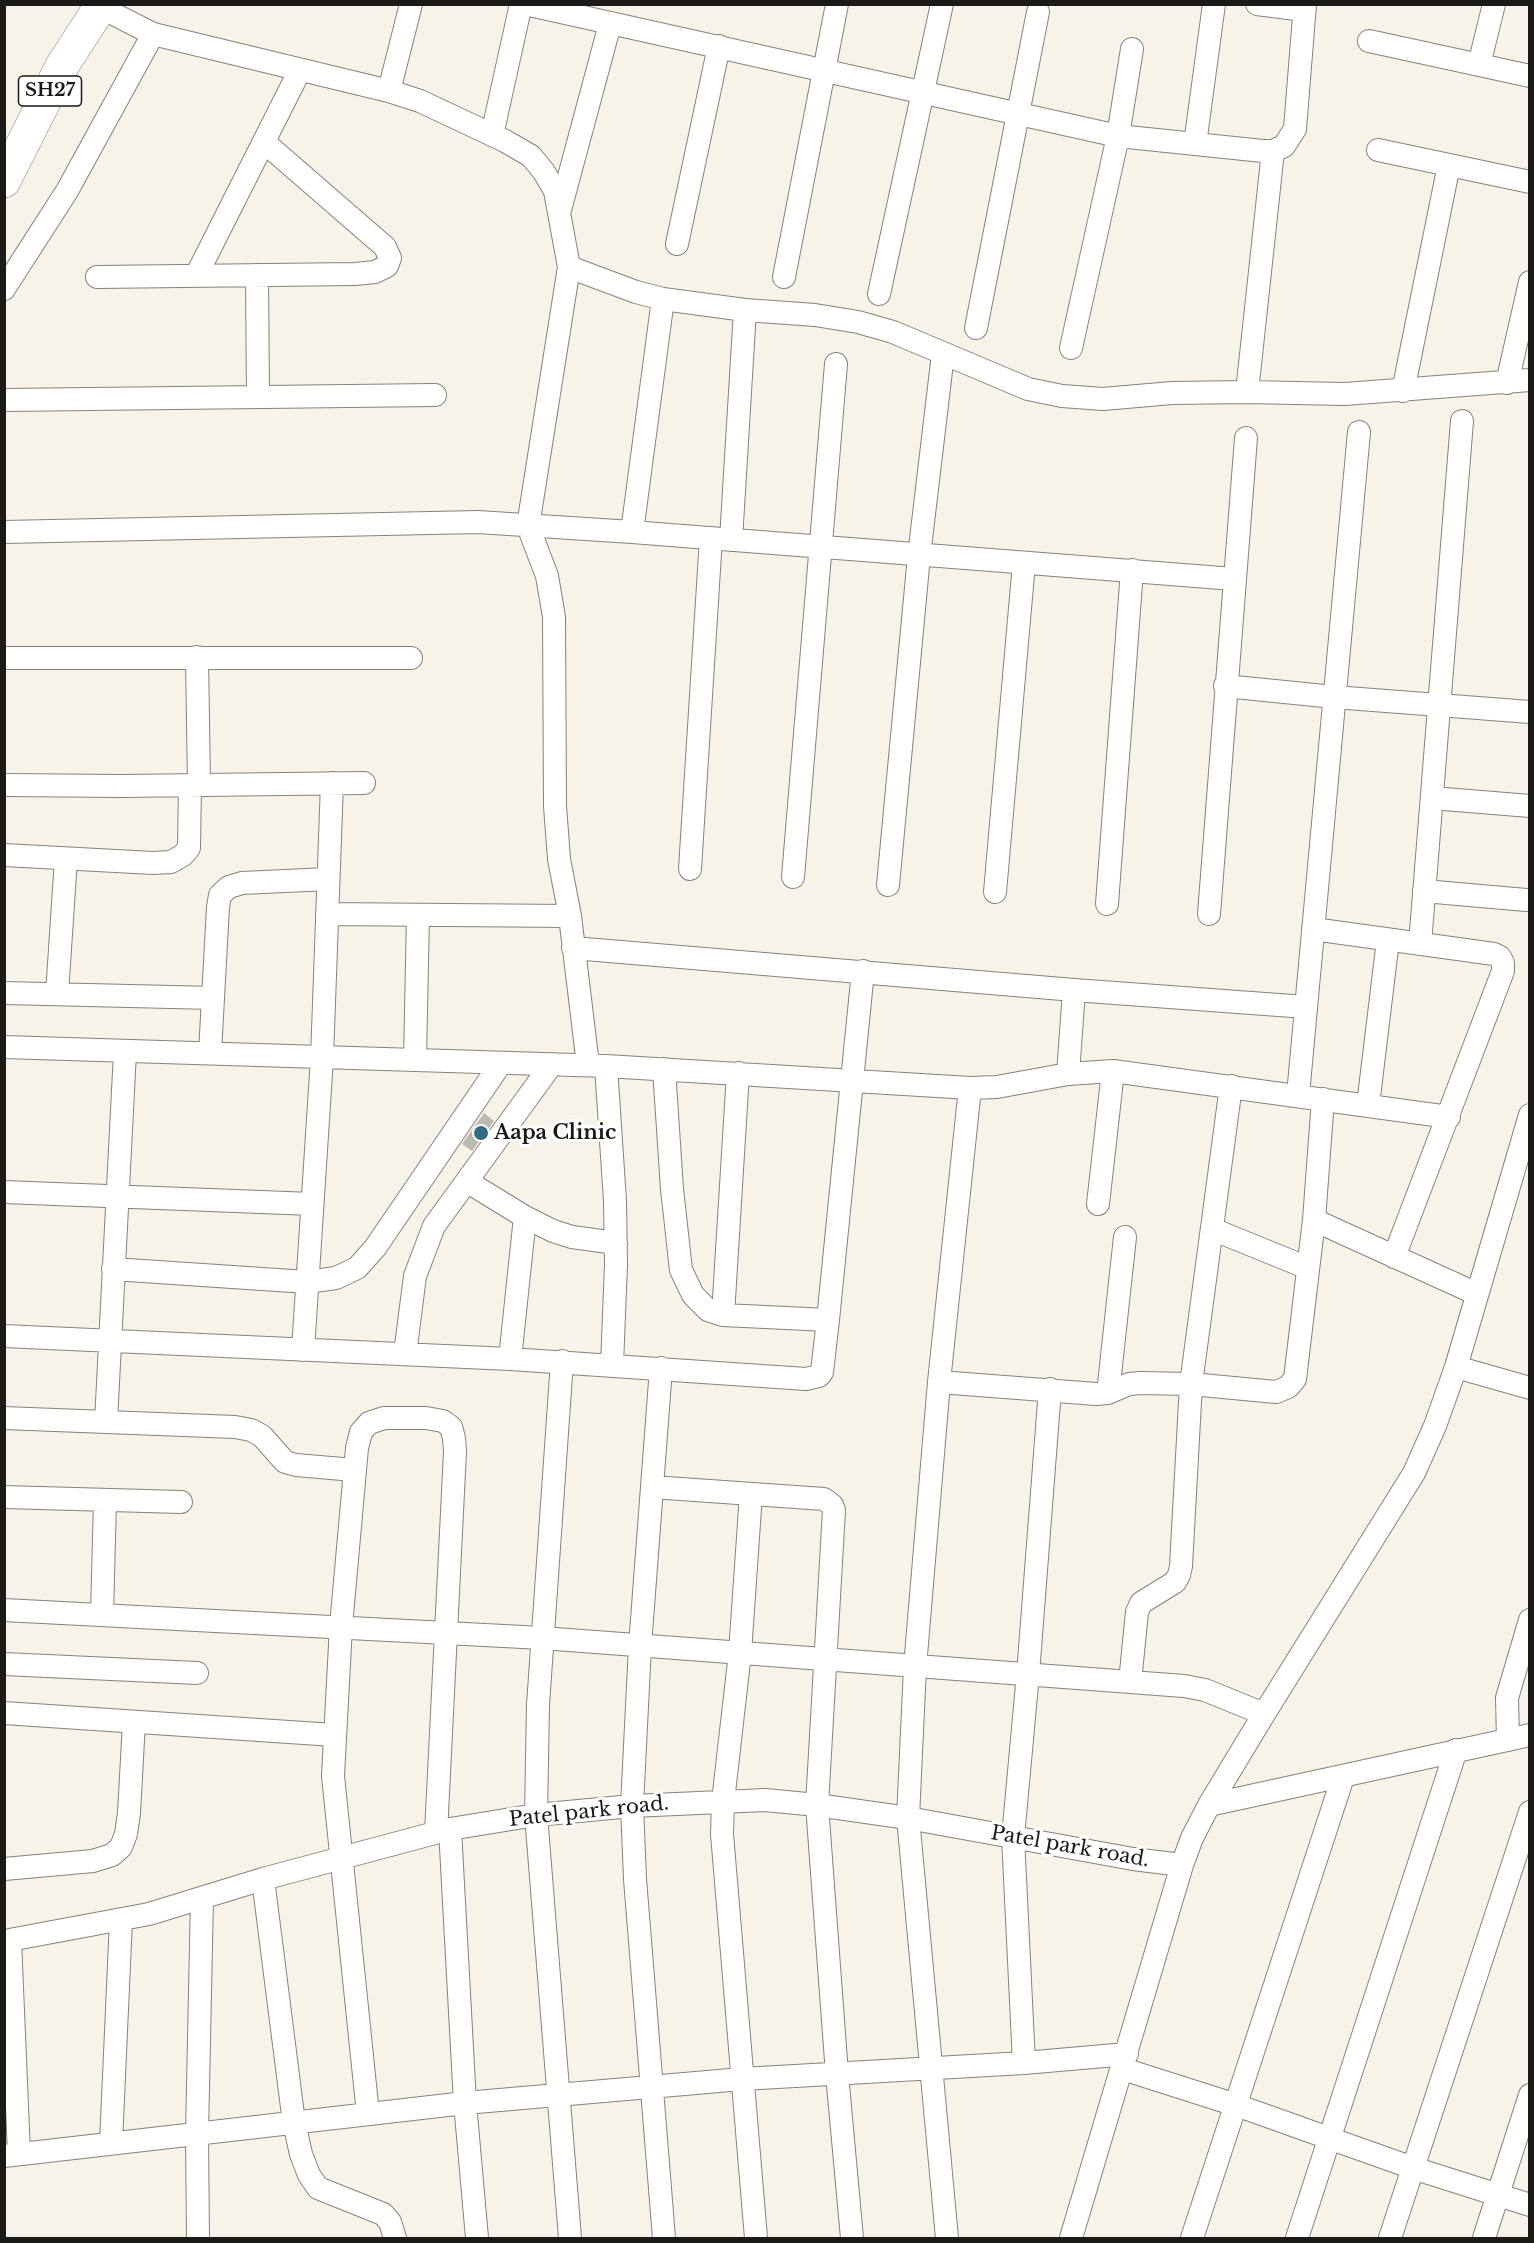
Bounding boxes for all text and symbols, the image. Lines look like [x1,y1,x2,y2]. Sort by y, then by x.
road number: SH27 [19,76,82,106]
place label: Aapa Clinic [494,1121,616,1145]
marker: Aapa Clinic [472,1124,490,1142]
street label: Patel park road. [508,1792,670,1832]
street label: Patel park road. [989,1821,1151,1873]

